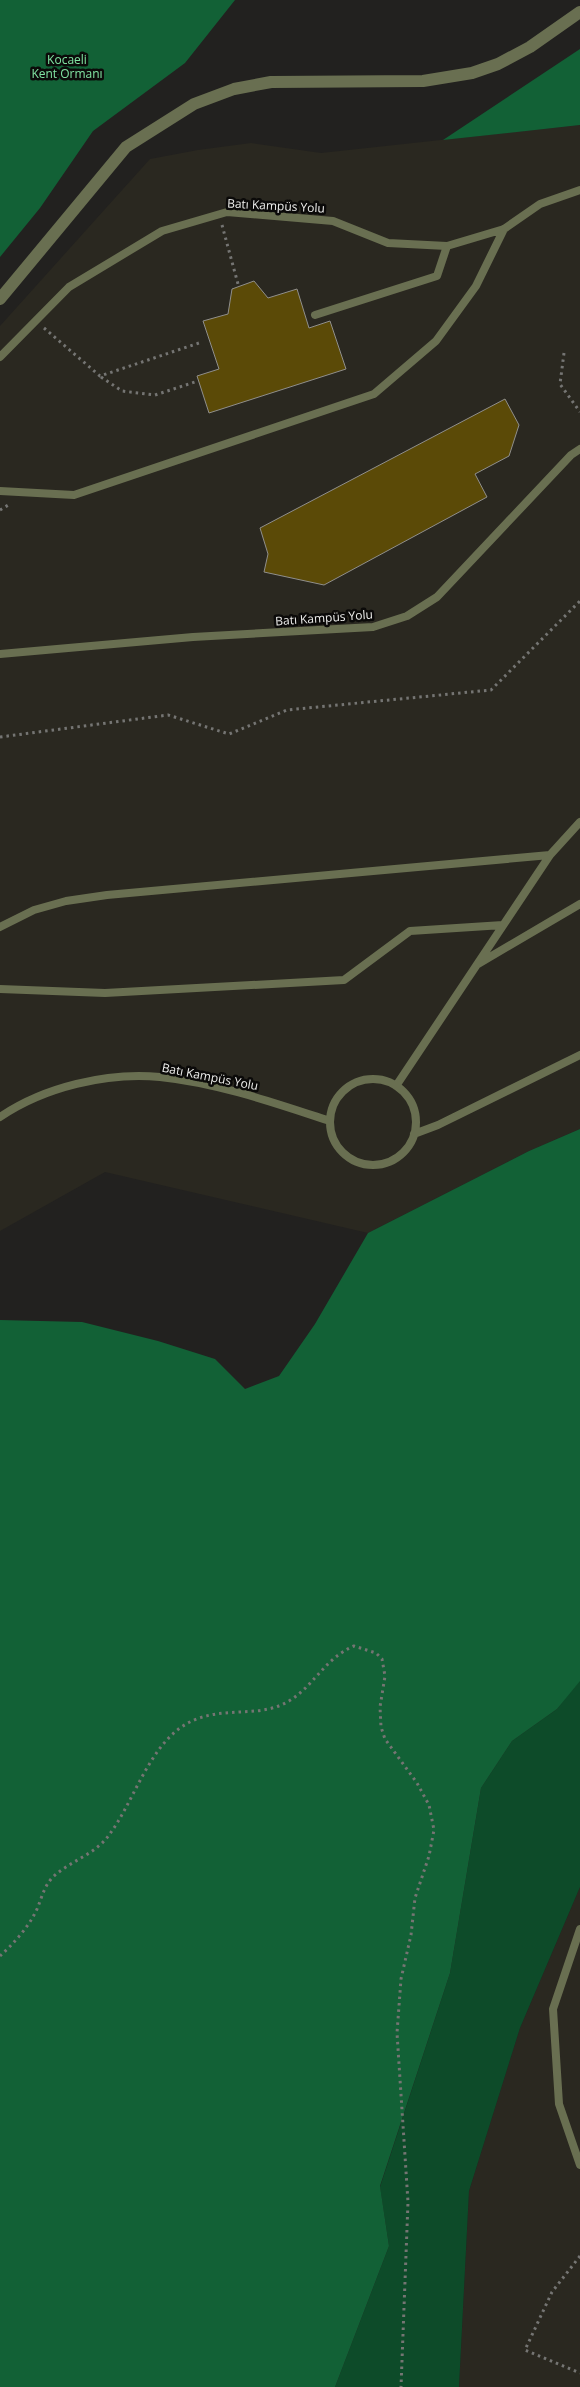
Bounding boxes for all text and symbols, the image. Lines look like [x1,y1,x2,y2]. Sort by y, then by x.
park label: Kocaeli Kent Ormanı [31,51,103,82]
street label: Batı Kampüs Yolu [227,194,325,217]
street label: Batı Kampüs Yolu [275,606,373,629]
street label: Batı Kampüs Yolu [160,1059,260,1094]

